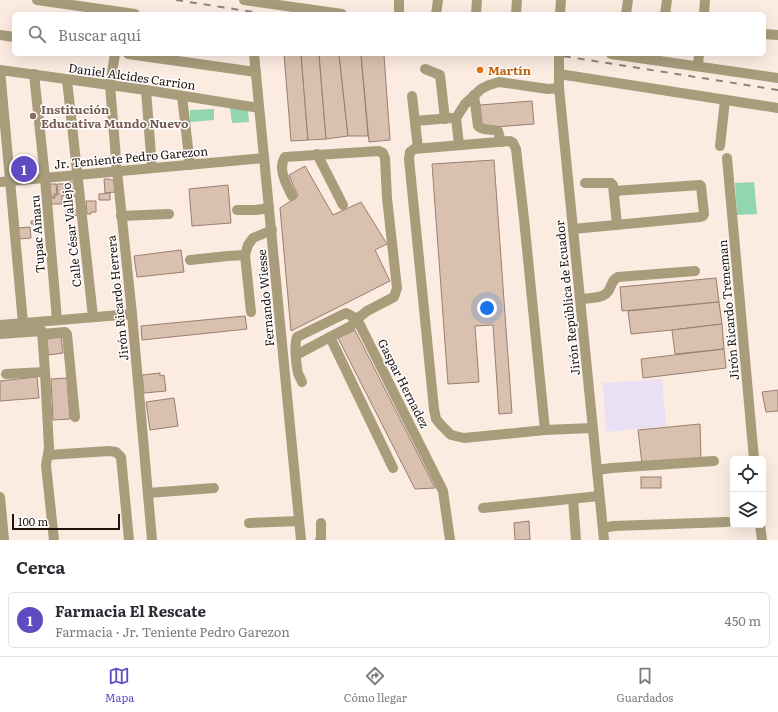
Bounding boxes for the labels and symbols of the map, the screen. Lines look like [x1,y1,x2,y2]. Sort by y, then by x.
street label: Daniel Alcides Carrion [67,58,197,94]
place label: Martín [488,61,532,79]
marker: Martín [475,65,485,75]
place label: Institución Educativa Mundo Nuevo [41,100,189,132]
marker: Institución Educativa Mundo Nuevo [28,111,38,121]
street label: Jr. Teniente Pedro Garezon [53,141,209,173]
pin: 1 [11,154,37,184]
street label: Calle César Vallejo [57,182,85,288]
street label: Tupac Amaru [25,194,49,274]
street label: Jirón República de Ecuador [550,219,584,376]
street label: Jirón Ricardo Herrera [101,234,133,362]
street label: Jirón Ricardo Treneman [713,239,743,381]
street label: Fernando Wiesse [252,249,278,347]
your location [477,298,497,318]
street label: Gaspar Hernadez [374,335,434,431]
scale bar [12,512,120,531]

